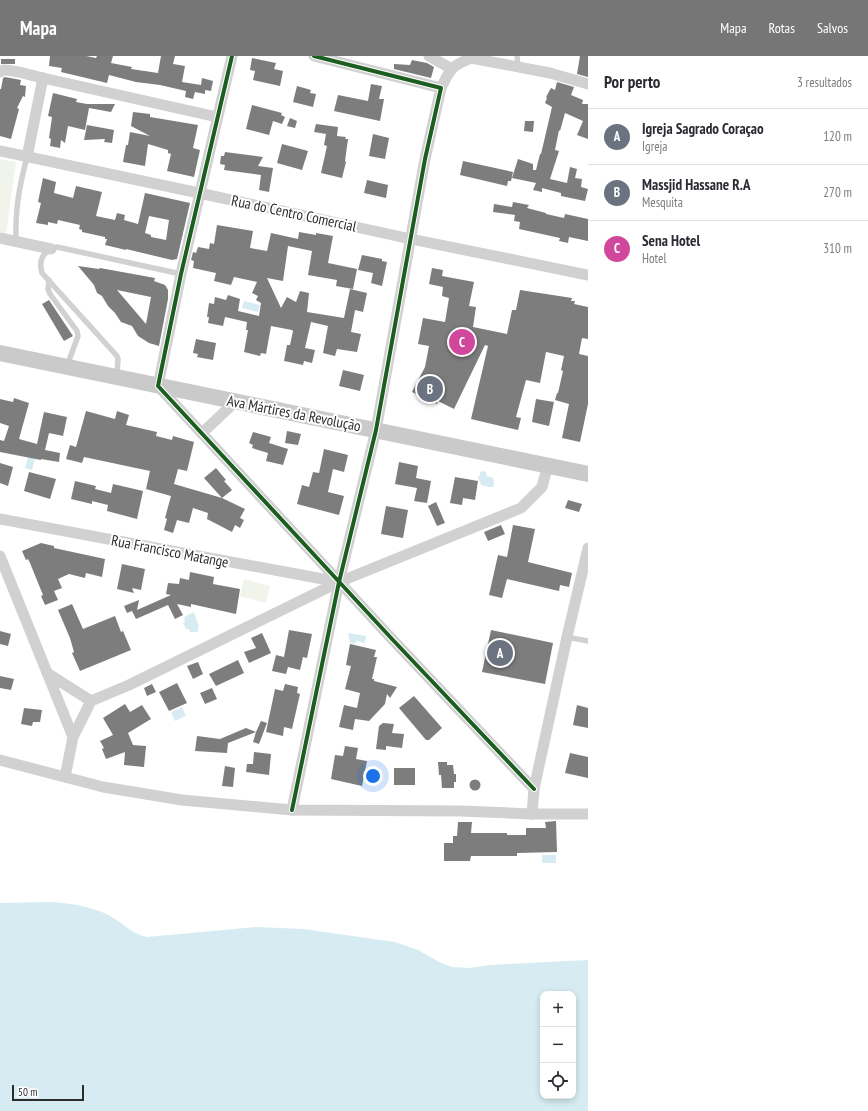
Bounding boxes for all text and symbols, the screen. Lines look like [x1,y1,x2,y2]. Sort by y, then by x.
text: Mapa [20,16,57,40]
text: Mapa [720,19,747,37]
text: Rotas [769,19,795,37]
text: Salvos [817,19,848,37]
text: Por perto [604,71,660,93]
text: 3 resultados [797,74,852,91]
text: Igreja Sagrado Coraçao [642,119,764,138]
text: A [614,128,620,145]
text: 120 m [823,128,852,145]
text: Igreja [642,138,668,155]
text: Massjid Hassane R.A [642,175,751,194]
text: B [614,184,620,201]
text: 270 m [823,184,852,201]
street label: Rua do Centro Comercial [230,190,359,236]
text: Mesquita [642,194,683,211]
text: Sena Hotel [642,231,700,250]
text: C [614,240,620,257]
text: 310 m [823,240,852,257]
text: Hotel [642,250,666,267]
pin: C [449,327,475,357]
pin: B [417,374,443,404]
street label: Ava Mártires da Revolução [225,391,363,435]
street label: Rua Francisco Matange [110,530,230,572]
pin: A [487,638,513,668]
your location [363,766,383,786]
map controls [540,991,576,1099]
button: + [540,991,576,1027]
button: − [540,1027,576,1063]
button: locate [540,1063,576,1099]
scale bar [12,1083,84,1102]
text: 50 m [18,1085,37,1099]

